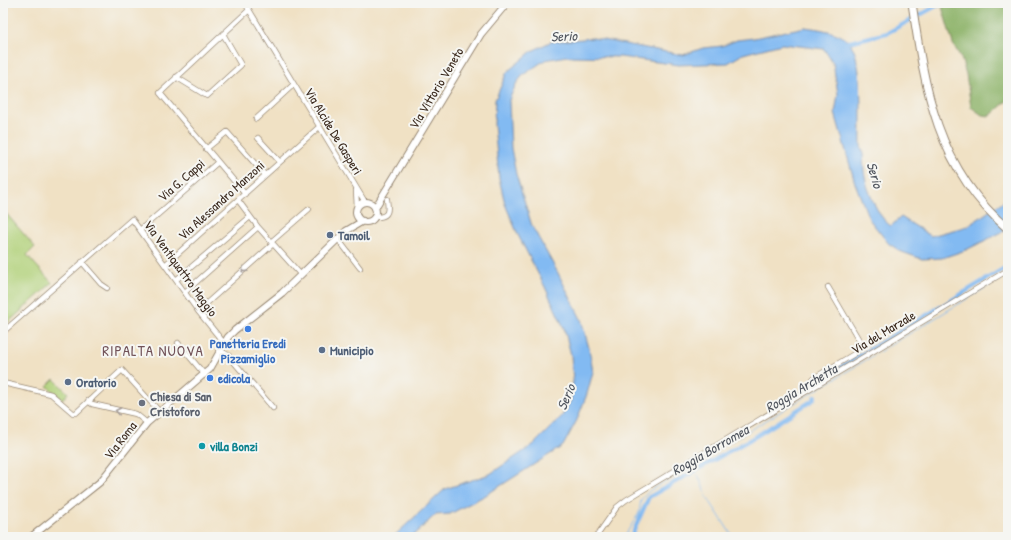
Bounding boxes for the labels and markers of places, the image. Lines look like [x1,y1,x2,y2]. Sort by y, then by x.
place label: Tamoil [337,226,370,244]
marker: Tamoil [325,230,335,240]
marker: Panetteria Eredi Pizzamiglio [243,324,253,334]
place label: Panetteria Eredi Pizzamiglio [210,334,286,368]
place label: Municipio [330,341,374,360]
marker: Municipio [317,345,327,355]
place label: edicola [218,369,251,387]
place label: Oratorio [76,373,117,391]
marker: edicola [205,373,215,383]
marker: Oratorio [63,377,73,387]
place label: Chiesa di San Cristoforo [150,387,212,420]
marker: Chiesa di San Cristoforo [137,398,147,408]
place label: villa Bonzi [209,437,258,455]
marker: villa Bonzi [197,441,207,451]

